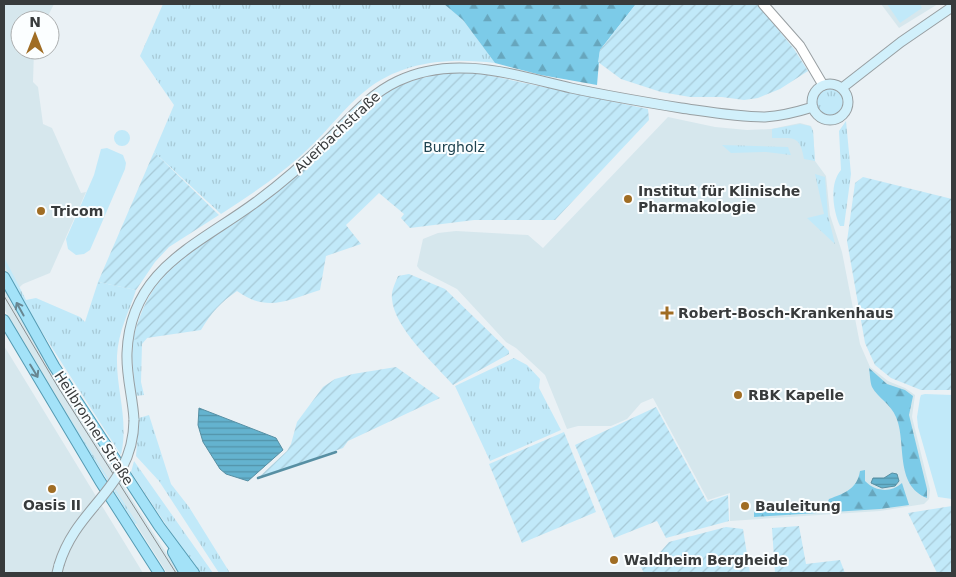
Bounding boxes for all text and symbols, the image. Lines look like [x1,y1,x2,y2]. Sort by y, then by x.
north arrow [10,10,60,60]
text: N [29,14,41,30]
street label: Auerbachstraße [291,88,383,176]
park label: Burgholz [423,139,485,155]
place label: Institut für Klinische Pharmakologie [638,183,800,215]
marker: Institut für Klinische Pharmakologie [622,193,634,205]
place label: Tricom [51,203,103,219]
marker: Tricom [35,205,47,217]
one-way arrow [15,301,25,316]
place label: Robert-Bosch-Krankenhaus [678,305,893,321]
marker: Robert-Bosch-Krankenhaus [660,306,674,320]
one-way arrow [29,364,39,379]
street label: Heilbronner Straße [51,368,137,488]
place label: RBK Kapelle [748,387,844,403]
marker: RBK Kapelle [732,389,744,401]
marker: Oasis II [46,483,58,495]
place label: Oasis II [23,497,81,513]
place label: Bauleitung [755,498,841,514]
marker: Bauleitung [739,500,751,512]
place label: Waldheim Bergheide [624,552,788,568]
marker: Waldheim Bergheide [608,554,620,566]

